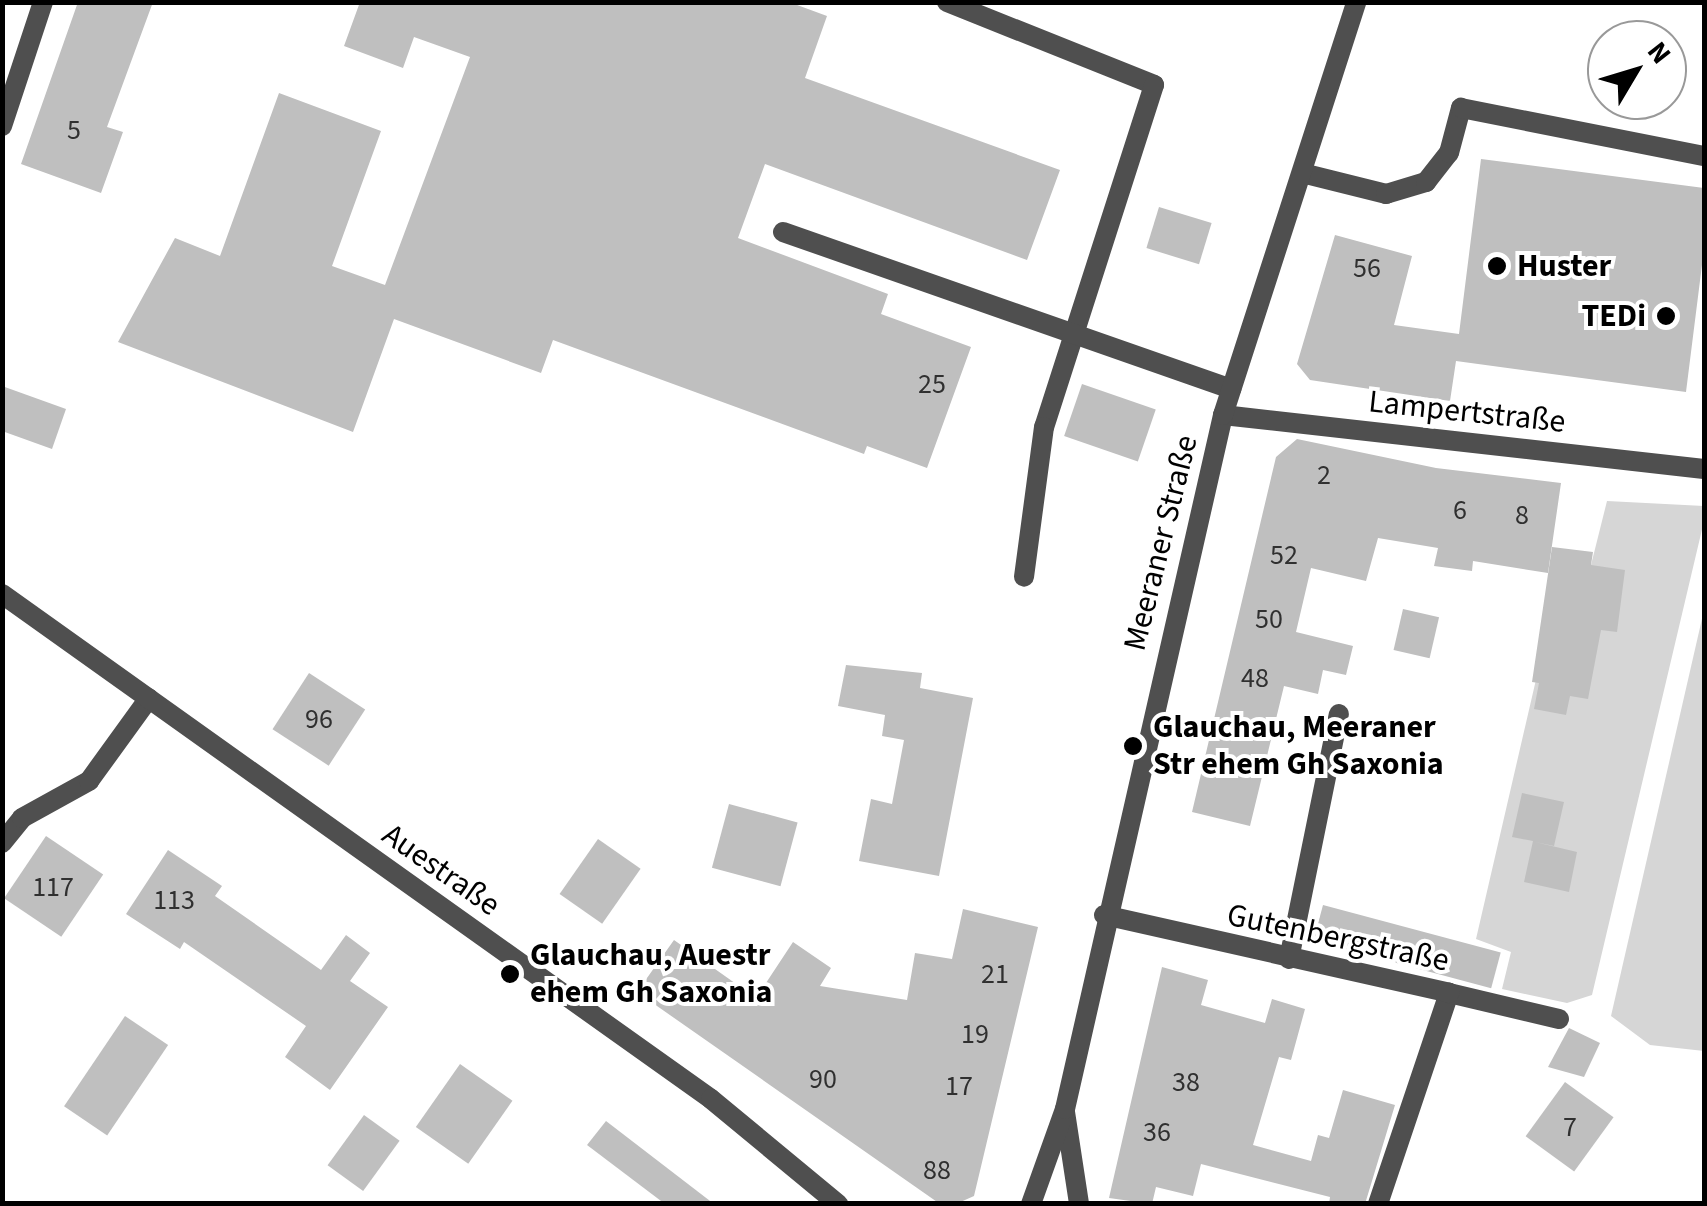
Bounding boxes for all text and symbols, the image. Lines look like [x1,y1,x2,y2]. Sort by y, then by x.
north arrow [1587,20,1687,120]
text: N [1638,33,1681,72]
house number: 5 [67,113,81,147]
place label: Huster [1517,247,1611,285]
house number: 56 [1353,251,1381,285]
marker: Huster [1486,255,1508,277]
place label: TEDi [1582,297,1646,335]
marker: TEDi [1655,305,1677,327]
house number: 25 [918,367,946,401]
street label: Lampertstraße [1367,383,1567,441]
street label: Meeraner Straße [1116,431,1206,655]
house number: 2 [1317,458,1331,492]
house number: 6 [1453,493,1467,527]
house number: 8 [1515,498,1529,532]
house number: 52 [1270,538,1298,572]
house number: 50 [1255,602,1283,636]
house number: 48 [1241,661,1269,695]
house number: 96 [305,702,333,736]
place label: Glauchau, Meeraner Str ehem Gh Saxonia [1153,709,1444,784]
marker: Glauchau, Meeraner Str ehem Gh Saxonia [1122,735,1144,757]
street label: Auestraße [375,816,507,924]
house number: 117 [32,870,74,904]
house number: 113 [153,883,195,917]
street label: Gutenbergstraße [1224,896,1452,980]
place label: Glauchau, Auestr ehem Gh Saxonia [530,937,772,1012]
house number: 21 [981,957,1009,991]
marker: Glauchau, Auestr ehem Gh Saxonia [499,963,521,985]
house number: 19 [961,1017,989,1051]
house number: 90 [809,1062,837,1096]
house number: 38 [1172,1065,1200,1099]
house number: 17 [945,1069,973,1103]
house number: 7 [1563,1110,1577,1144]
house number: 36 [1143,1115,1171,1149]
house number: 88 [923,1153,951,1187]

